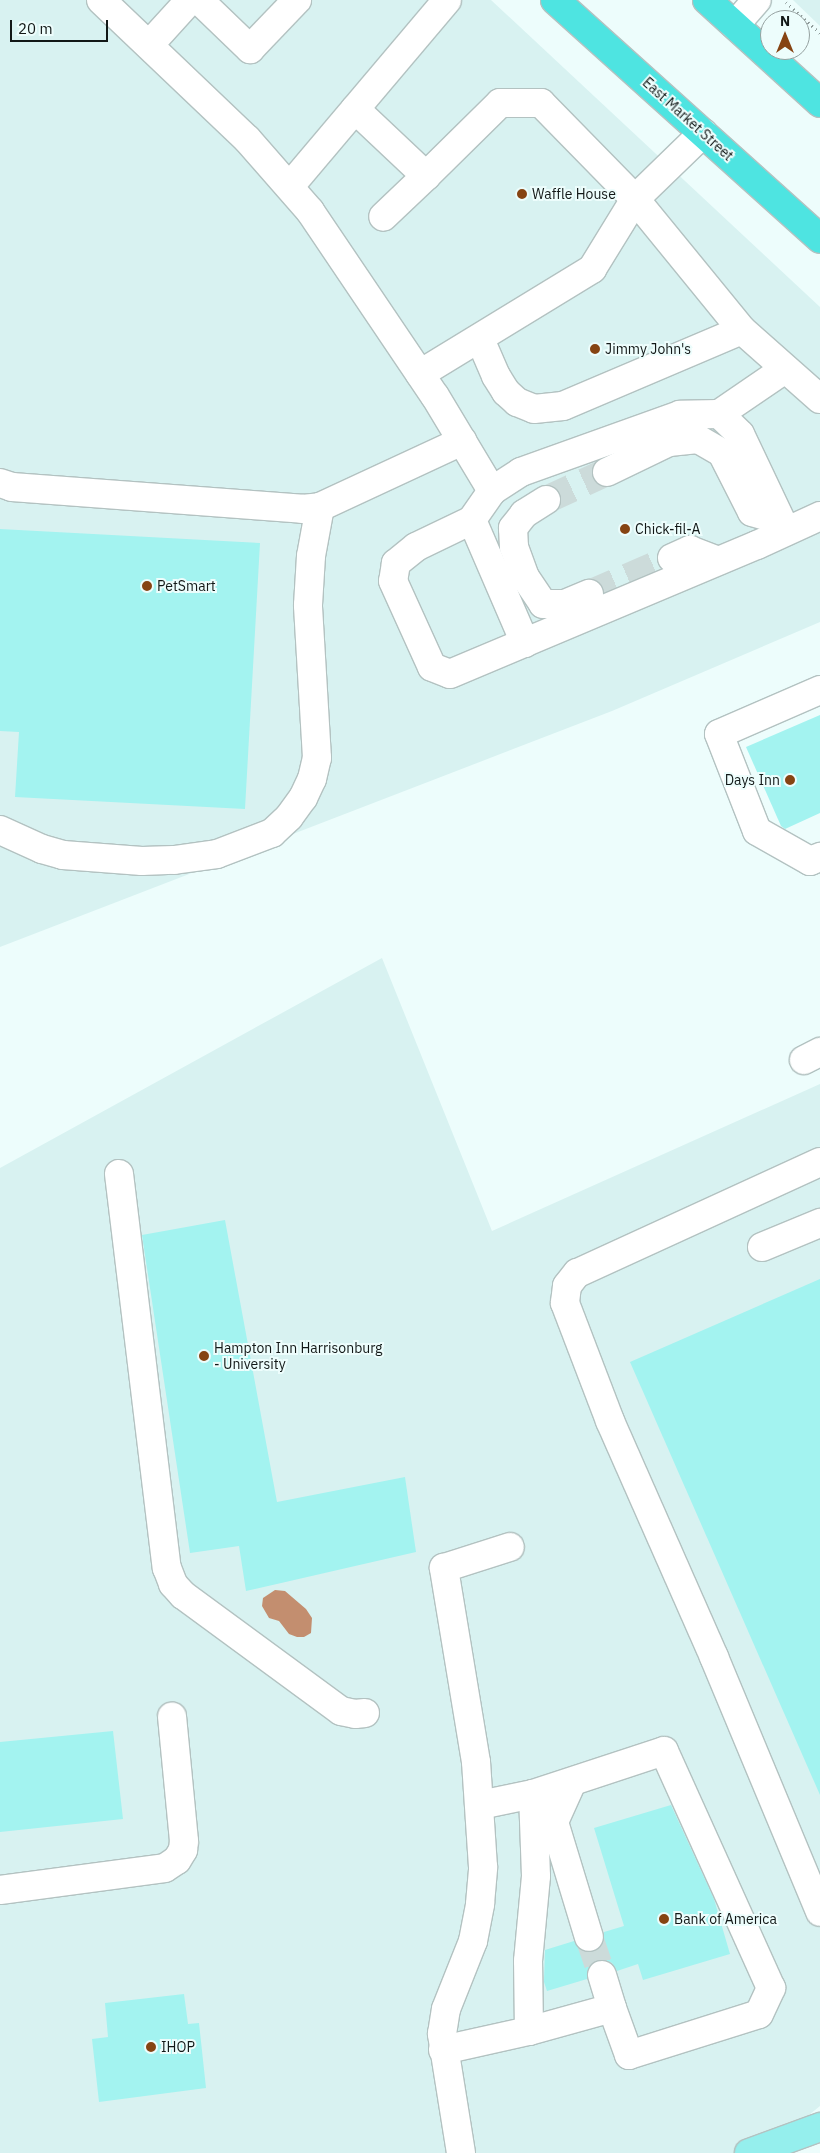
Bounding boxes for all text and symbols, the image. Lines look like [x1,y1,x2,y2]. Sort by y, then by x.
scale bar [12,10,110,42]
north arrow [760,10,810,60]
text: N [780,12,790,30]
text: 20 m [18,19,53,38]
street label: East Market Street [639,74,737,164]
place label: Waffle House [532,186,616,202]
marker: Waffle House [516,188,528,200]
place label: Jimmy John's [605,341,691,357]
marker: Jimmy John's [589,343,601,355]
place label: Chick-fil-A [635,521,700,537]
marker: Chick-fil-A [619,523,631,535]
place label: PetSmart [157,578,216,594]
marker: PetSmart [141,580,153,592]
place label: Days Inn [725,772,780,788]
marker: Days Inn [784,774,796,786]
place label: Hampton Inn Harrisonburg - University [214,1340,382,1372]
marker: Hampton Inn Harrisonburg - University [198,1350,210,1362]
place label: Bank of America [674,1911,777,1927]
marker: Bank of America [658,1913,670,1925]
place label: IHOP [161,2039,195,2055]
marker: IHOP [145,2041,157,2053]

